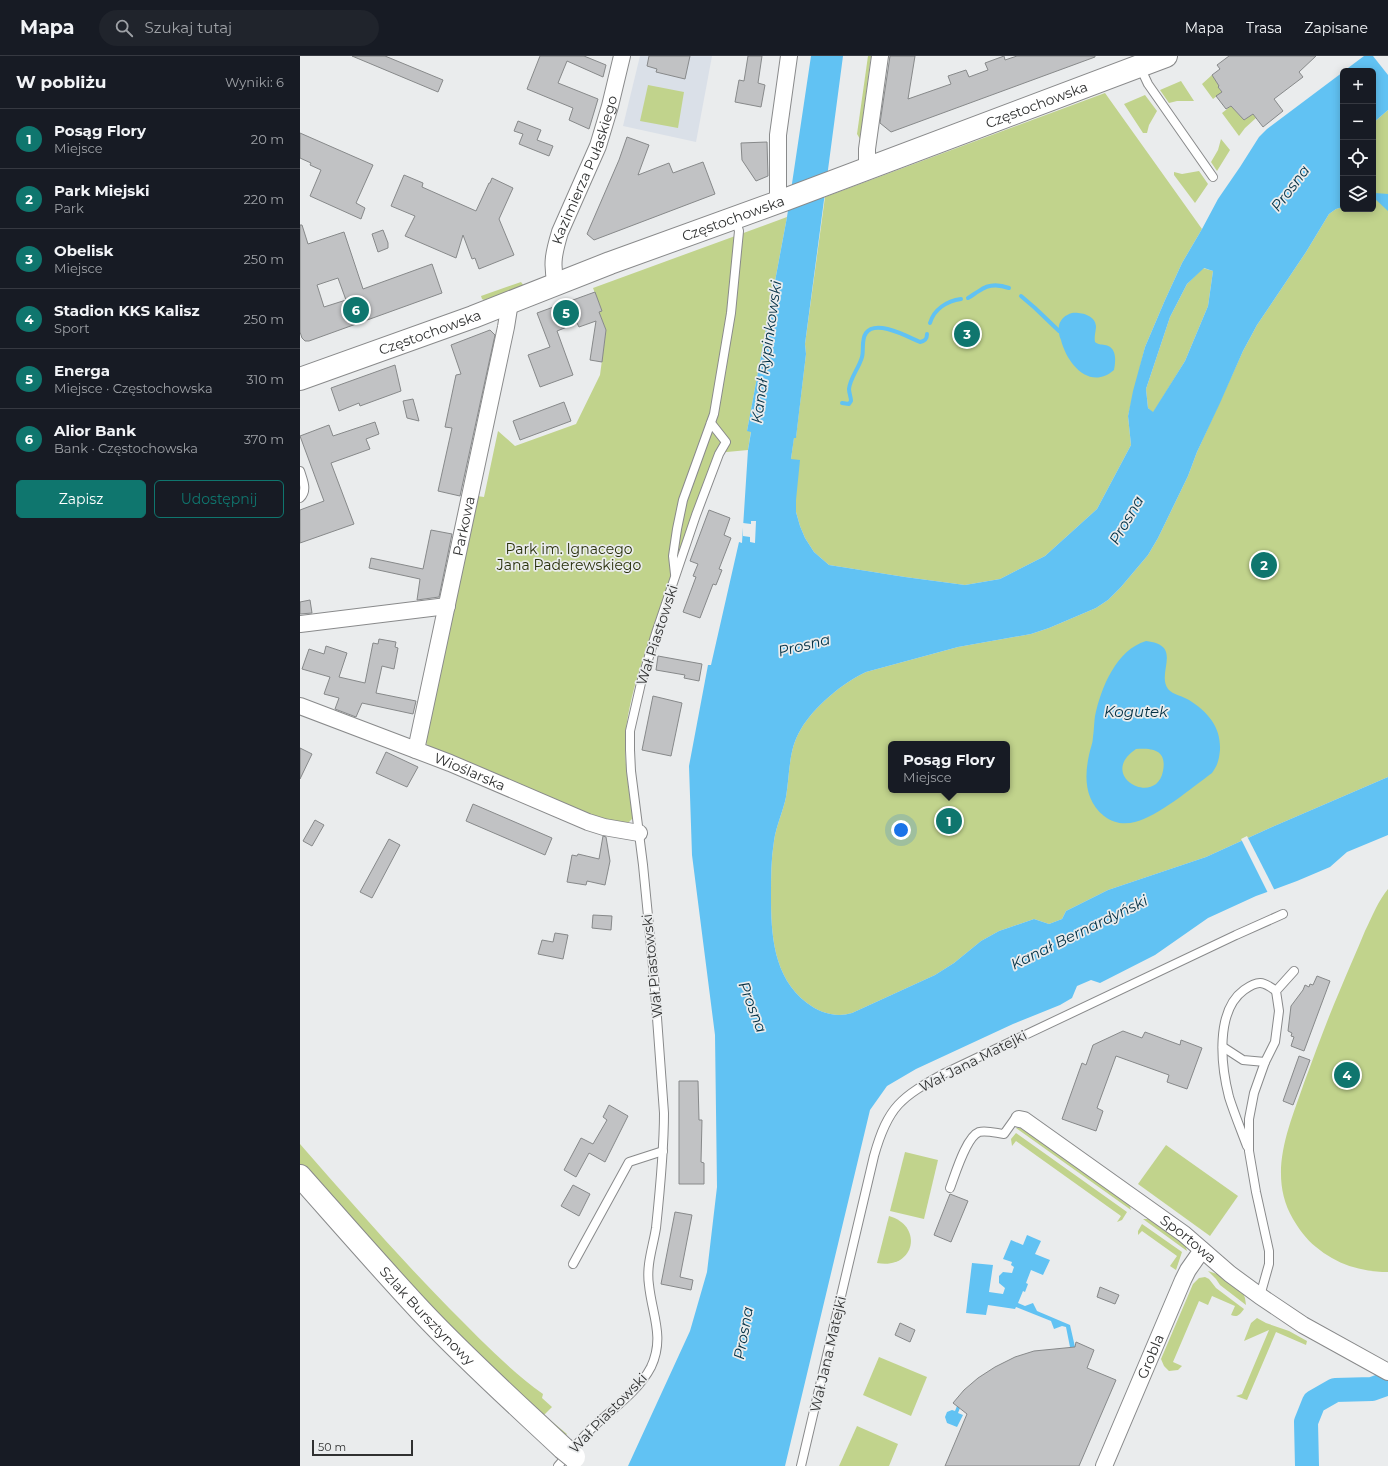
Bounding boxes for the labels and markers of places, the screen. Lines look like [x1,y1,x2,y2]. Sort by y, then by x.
pin: 6 [343,295,369,325]
pin: 5 [553,298,579,328]
pin: 3 [954,319,980,349]
pin: 2 [1251,550,1277,580]
pin: 1 [936,806,962,836]
pin: 4 [1334,1060,1360,1090]

